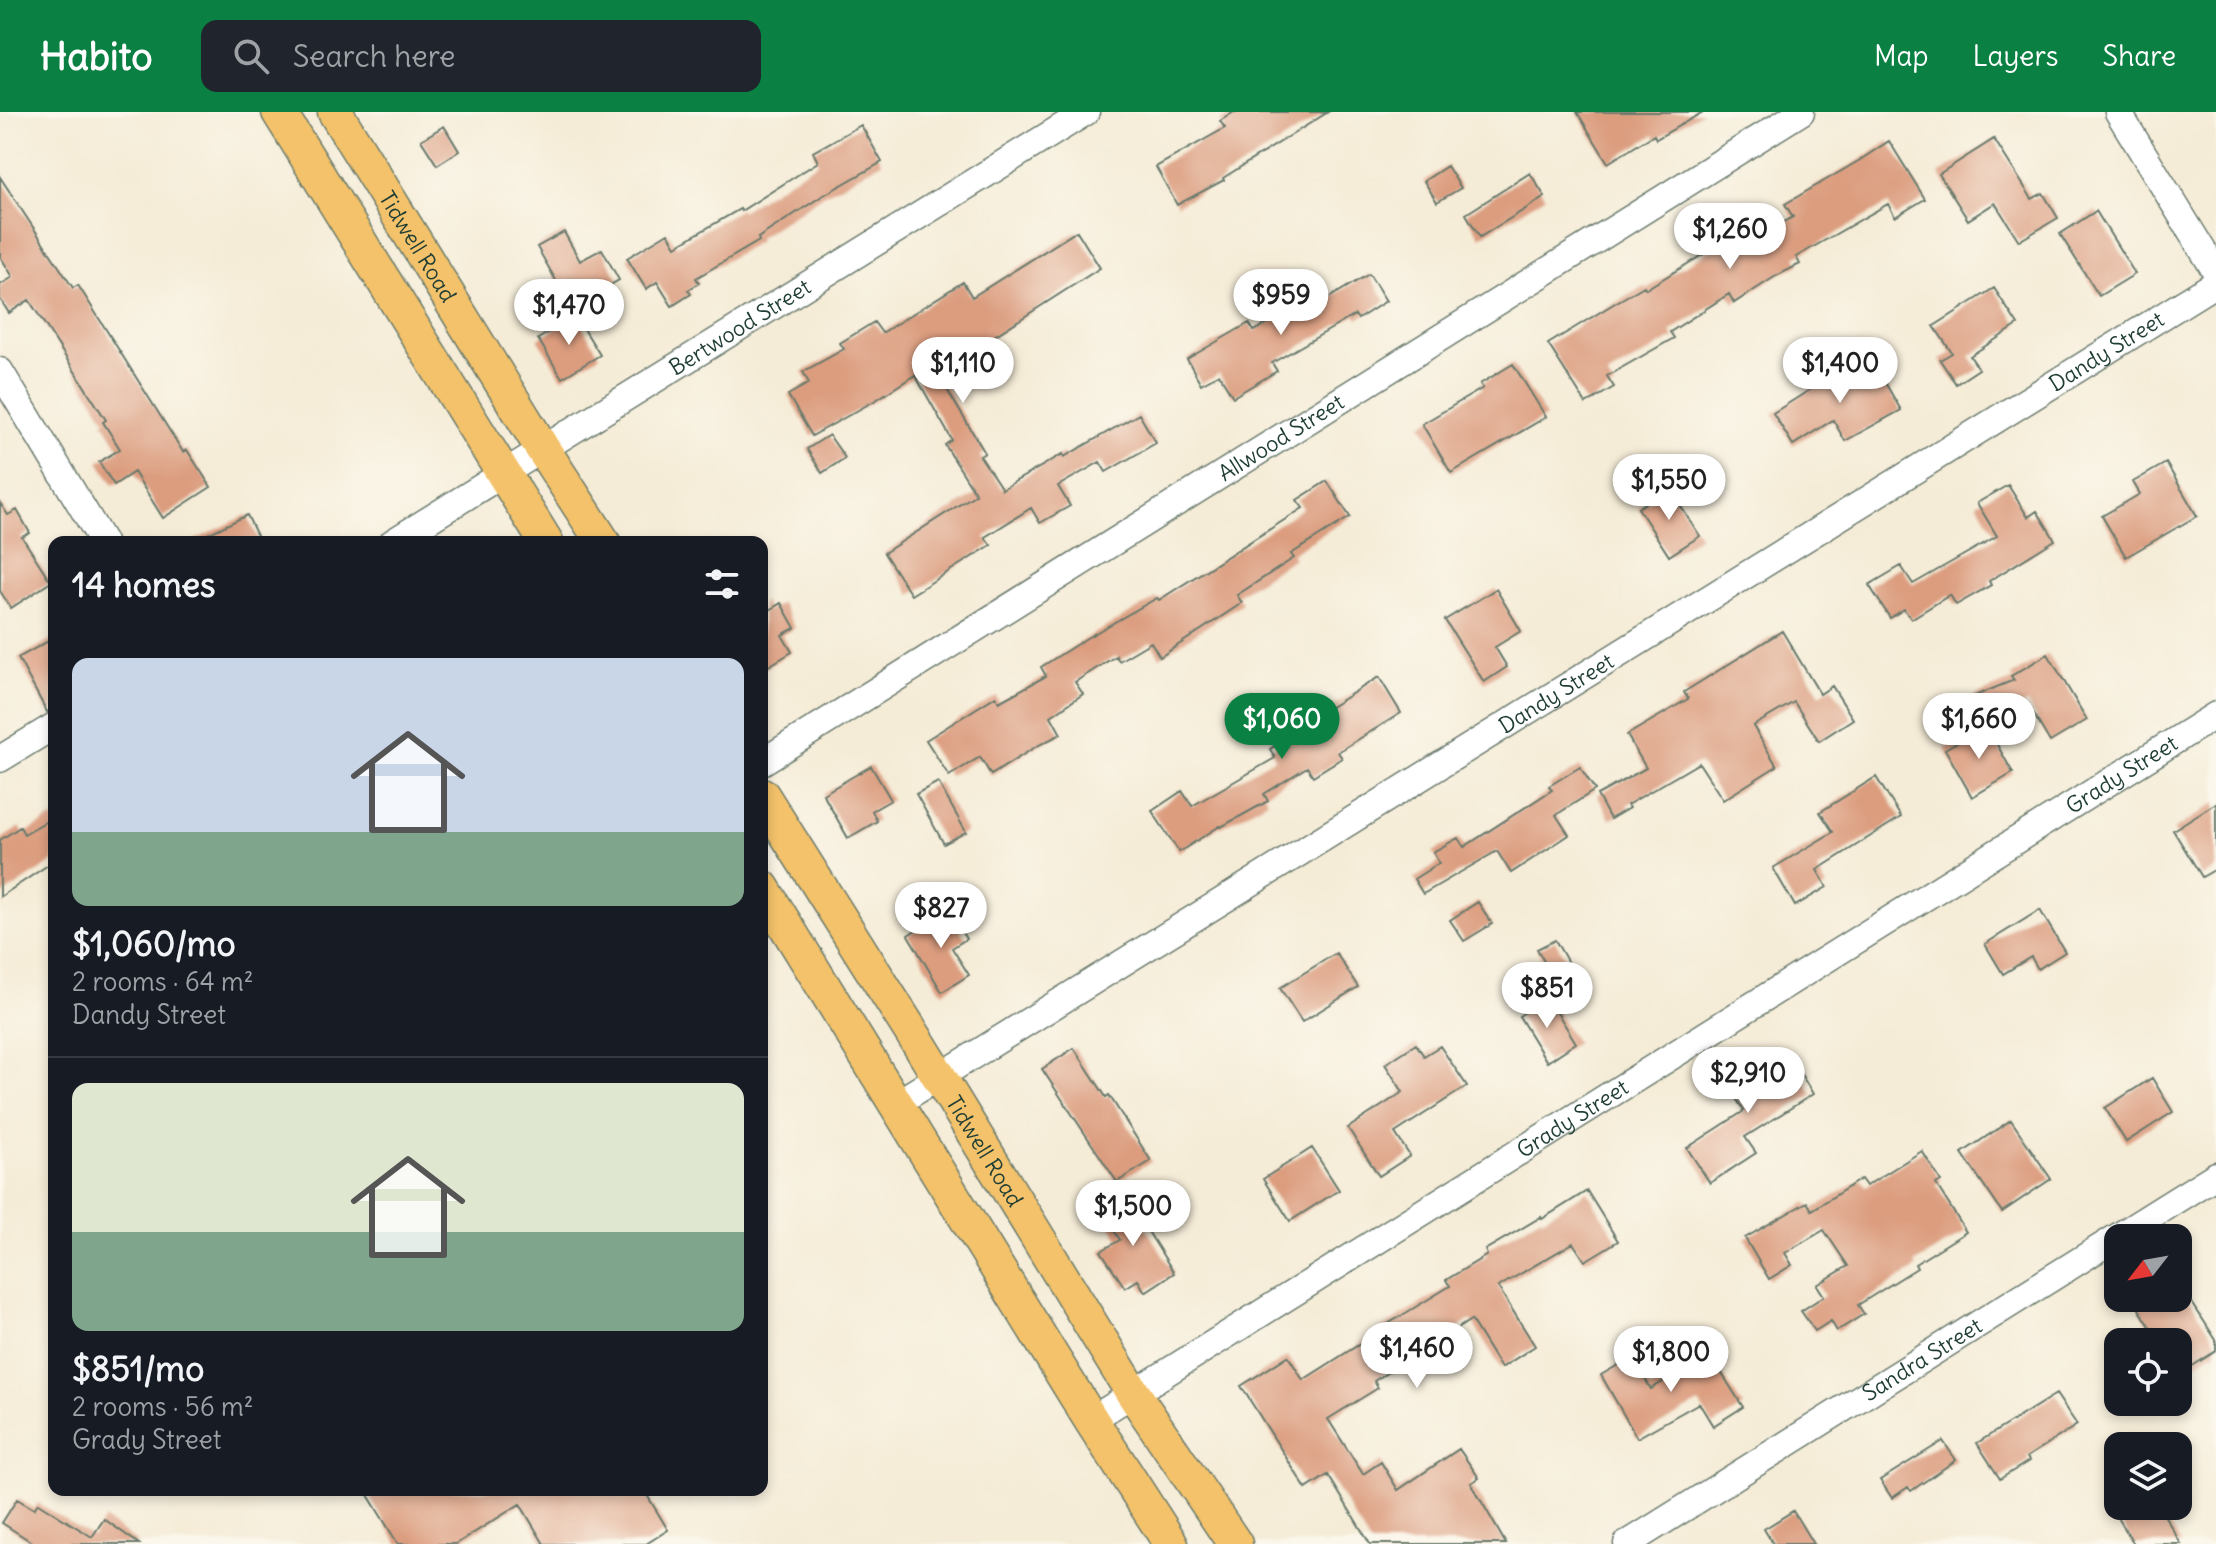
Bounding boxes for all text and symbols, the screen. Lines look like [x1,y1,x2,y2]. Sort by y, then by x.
search box [201,20,761,92]
text: Habito [40,33,153,80]
icon: search [229,34,273,78]
text: Search here [293,37,455,75]
text: Map [1874,38,1929,74]
text: Layers [1973,38,2059,74]
text: Share [2103,38,2176,74]
street label: Tidwell Road [373,186,463,307]
pin: $1,260 [1665,203,1795,271]
text: $1,260 [1692,212,1768,245]
pin: $959 [1234,269,1328,337]
street label: Bertwood Street [664,272,816,381]
text: $959 [1251,278,1311,311]
pin: $1,470 [504,279,634,347]
text: $1,470 [532,288,606,321]
street label: Dandy Street [2044,305,2169,397]
pin: $1,110 [898,337,1028,405]
pin: $1,400 [1775,337,1905,405]
text: $1,110 [930,346,996,379]
text: $1,400 [1801,346,1879,379]
street label: Allwood Street [1213,388,1349,487]
pin: $1,550 [1604,454,1734,522]
text: $1,550 [1631,463,1707,496]
icon: filters [700,562,744,606]
text: 14 homes [72,563,216,606]
street label: Dandy Street [1493,647,1619,740]
pin: $1,060 [1217,693,1347,761]
pin: $1,660 [1914,693,2044,761]
text: $1,060 [1243,702,1321,735]
text: $1,660 [1941,702,2017,735]
icon: home [336,710,480,854]
street label: Grady Street [2060,729,2182,820]
pin: $827 [894,882,988,950]
text: $827 [913,891,969,924]
text: $1,060/mo [72,922,236,965]
pin: $851 [1500,962,1594,1030]
text: 2 rooms · 64 m² [72,965,254,998]
text: $851 [1520,971,1574,1004]
text: Dandy Street [72,998,226,1031]
pin: $2,910 [1683,1047,1813,1115]
text: $2,910 [1710,1056,1786,1089]
street label: Grady Street [1511,1073,1633,1164]
street label: Tidwell Road [940,1090,1029,1212]
icon: home [336,1135,480,1279]
pin: $1,500 [1068,1180,1198,1248]
text: $1,500 [1094,1189,1172,1222]
north arrow [2104,1224,2192,1312]
map controls [2104,1224,2192,1520]
street label: Sandra Street [1857,1311,1987,1407]
pin: $1,460 [1352,1322,1482,1390]
pin: $1,800 [1606,1326,1736,1394]
button: locate [2104,1328,2192,1416]
text: $1,460 [1379,1331,1455,1364]
text: $1,800 [1632,1335,1710,1368]
text: $851/mo [72,1347,204,1390]
text: 2 rooms · 56 m² [72,1390,253,1423]
text: Grady Street [72,1423,221,1456]
button: layers [2104,1432,2192,1520]

